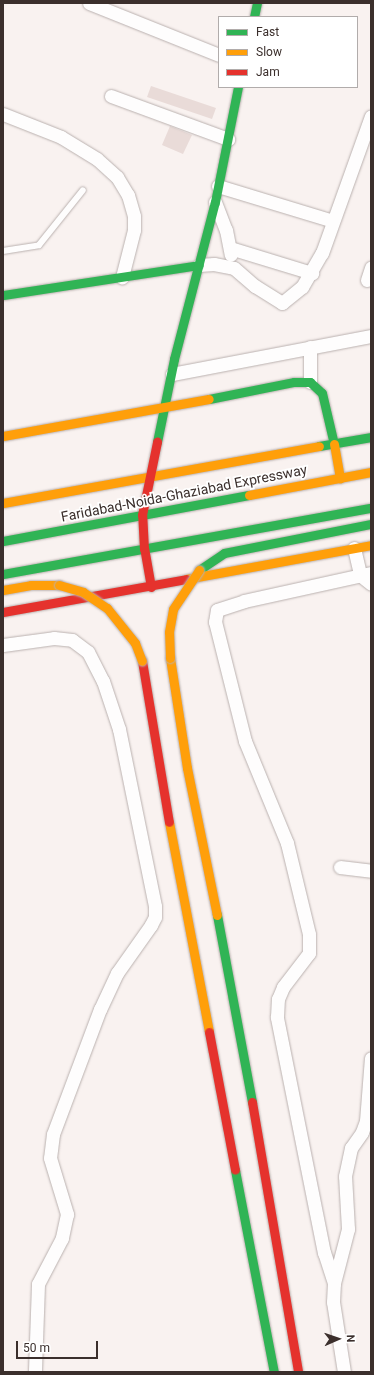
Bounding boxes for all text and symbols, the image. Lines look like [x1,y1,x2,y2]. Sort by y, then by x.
legend [218,16,358,88]
text: Fast [256,25,279,39]
text: Slow [256,45,282,59]
text: Jam [256,65,280,79]
street label: Faridabad-Noida-Ghaziabad Expressway [60,461,308,525]
north arrow [318,1319,358,1359]
scale bar [18,1333,100,1359]
text: N [344,1334,357,1343]
text: 50 m [23,1341,50,1355]

